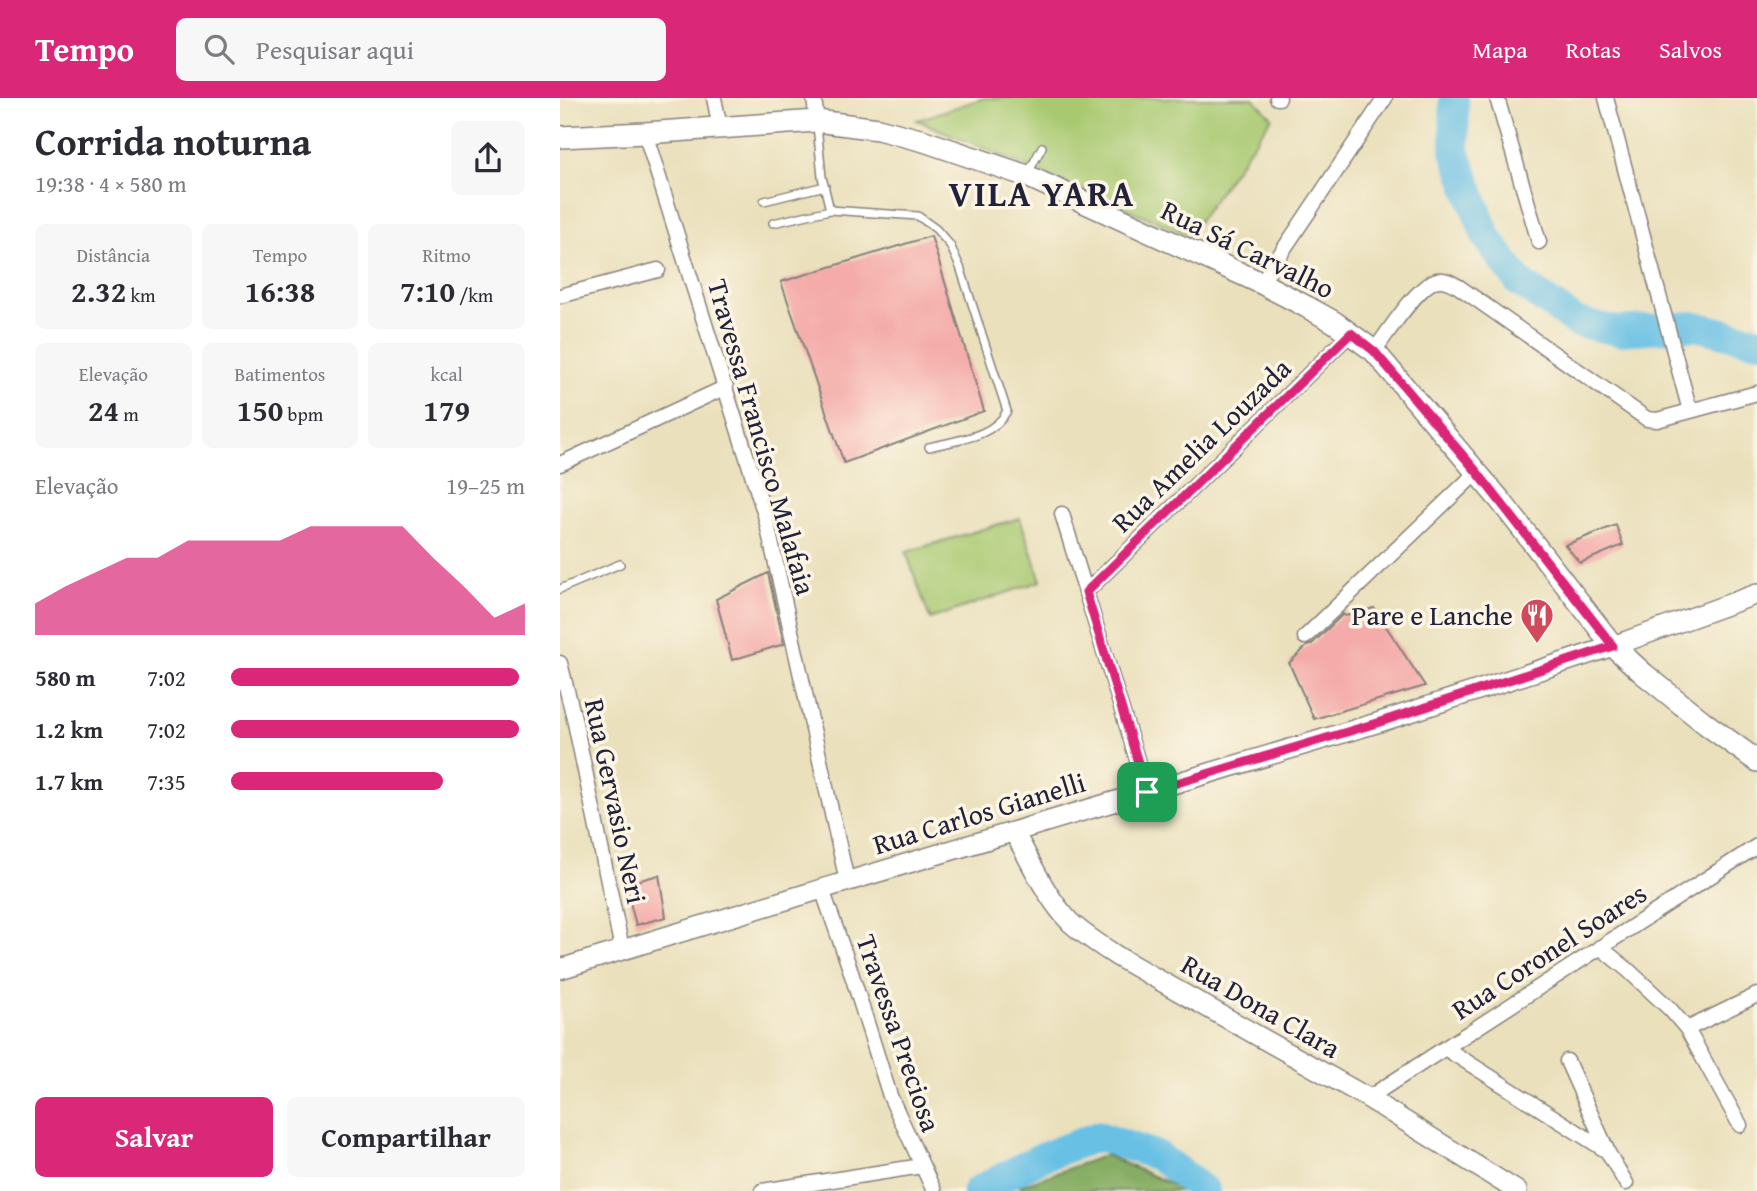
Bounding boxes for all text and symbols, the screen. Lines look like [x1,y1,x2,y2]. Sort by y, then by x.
search box [176,18,666,81]
text: Tempo [35,25,134,73]
icon: search [200,30,238,68]
text: Pesquisar aqui [256,30,414,69]
text: Mapa [1472,32,1528,67]
text: Rotas [1566,32,1621,67]
text: Salvos [1659,32,1722,67]
text: Corrida noturna [35,113,311,169]
button: share [451,121,525,195]
text: 19:38 · 4 × 580 m [35,167,187,200]
district label: VILA YARA [949,168,1135,219]
street label: Rua Sá Carvalho [1155,189,1342,308]
text: Distância [77,241,150,269]
text: Tempo [253,241,307,269]
text: Ritmo [423,241,471,269]
text: 2.32 [71,269,126,313]
text: 16:38 [245,269,315,313]
text: 7:10 [400,269,455,313]
street label: Travessa Francisco Malafaia [698,274,827,600]
text: km [126,281,156,309]
text: /km [455,281,493,309]
street label: Rua Amelia Louzada [1102,348,1300,541]
text: Elevação [79,360,148,388]
text: Batimentos [235,360,325,388]
text: kcal [430,360,463,388]
text: 24 [88,388,119,432]
text: 150 [237,388,283,432]
text: 179 [423,388,470,432]
text: m [119,400,139,428]
text: bpm [283,400,323,428]
text: Elevação [35,469,119,502]
text: 19–25 m [446,469,525,502]
place label: Pare e Lanche [1352,594,1513,635]
restaurant icon: Pare e Lanche [1518,596,1556,645]
text: 580 m [35,661,96,694]
text: 7:02 [147,661,186,694]
street label: Rua Gervasio Neri [575,695,658,907]
text: 1.2 km [35,713,103,746]
text: 7:02 [147,713,186,746]
street label: Rua Carlos Gianelli [868,761,1090,864]
pin [1117,762,1177,822]
text: 1.7 km [35,765,103,798]
text: 7:35 [147,765,186,798]
icon: arrive [1128,773,1166,811]
street label: Rua Coronel Soares [1443,872,1654,1029]
street label: Travessa Preciosa [847,929,953,1138]
street label: Rua Dona Clara [1174,943,1349,1068]
button: Salvar [35,1097,273,1177]
button: Compartilhar [287,1097,525,1177]

